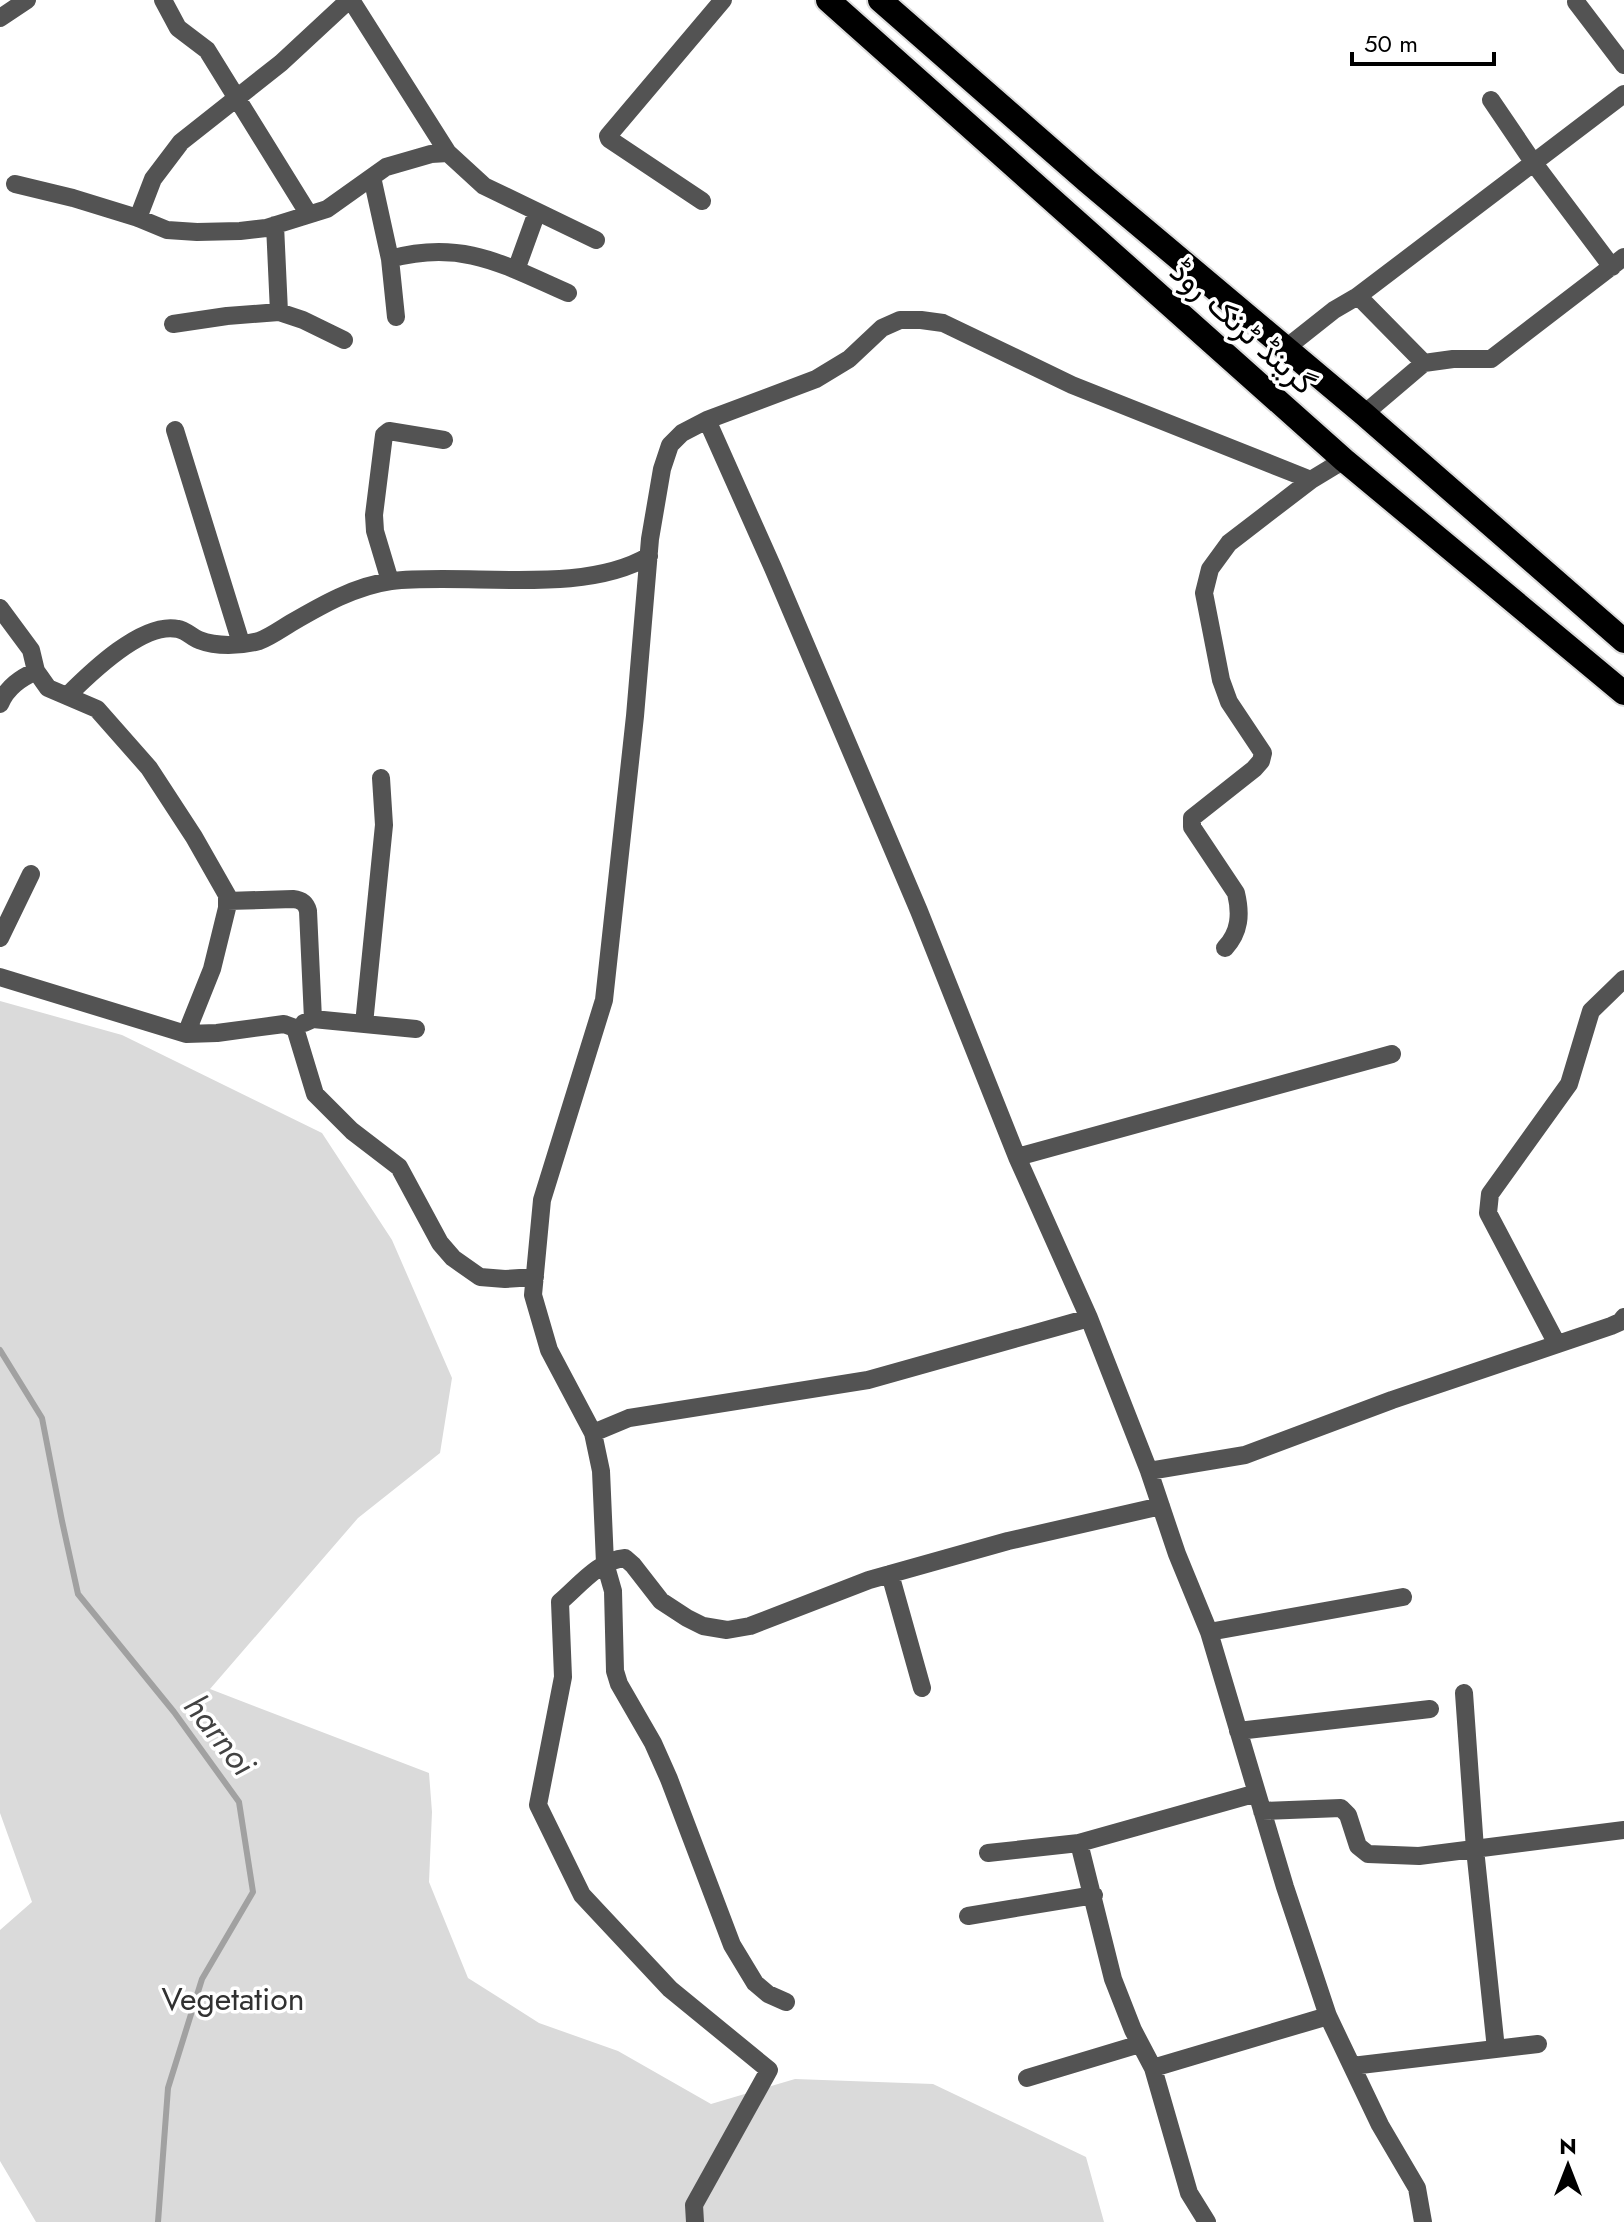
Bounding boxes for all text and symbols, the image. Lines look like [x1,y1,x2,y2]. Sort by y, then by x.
scale bar [1352,16,1494,66]
text: 50 m [1364,26,1418,61]
street label: گرینڈ ٹرنک روڈ [1160,249,1326,405]
water label: harnoi [172,1684,268,1788]
park label: Vegetation [161,1976,305,2022]
north arrow [1528,2126,1608,2206]
text: N [1559,2130,1577,2162]

